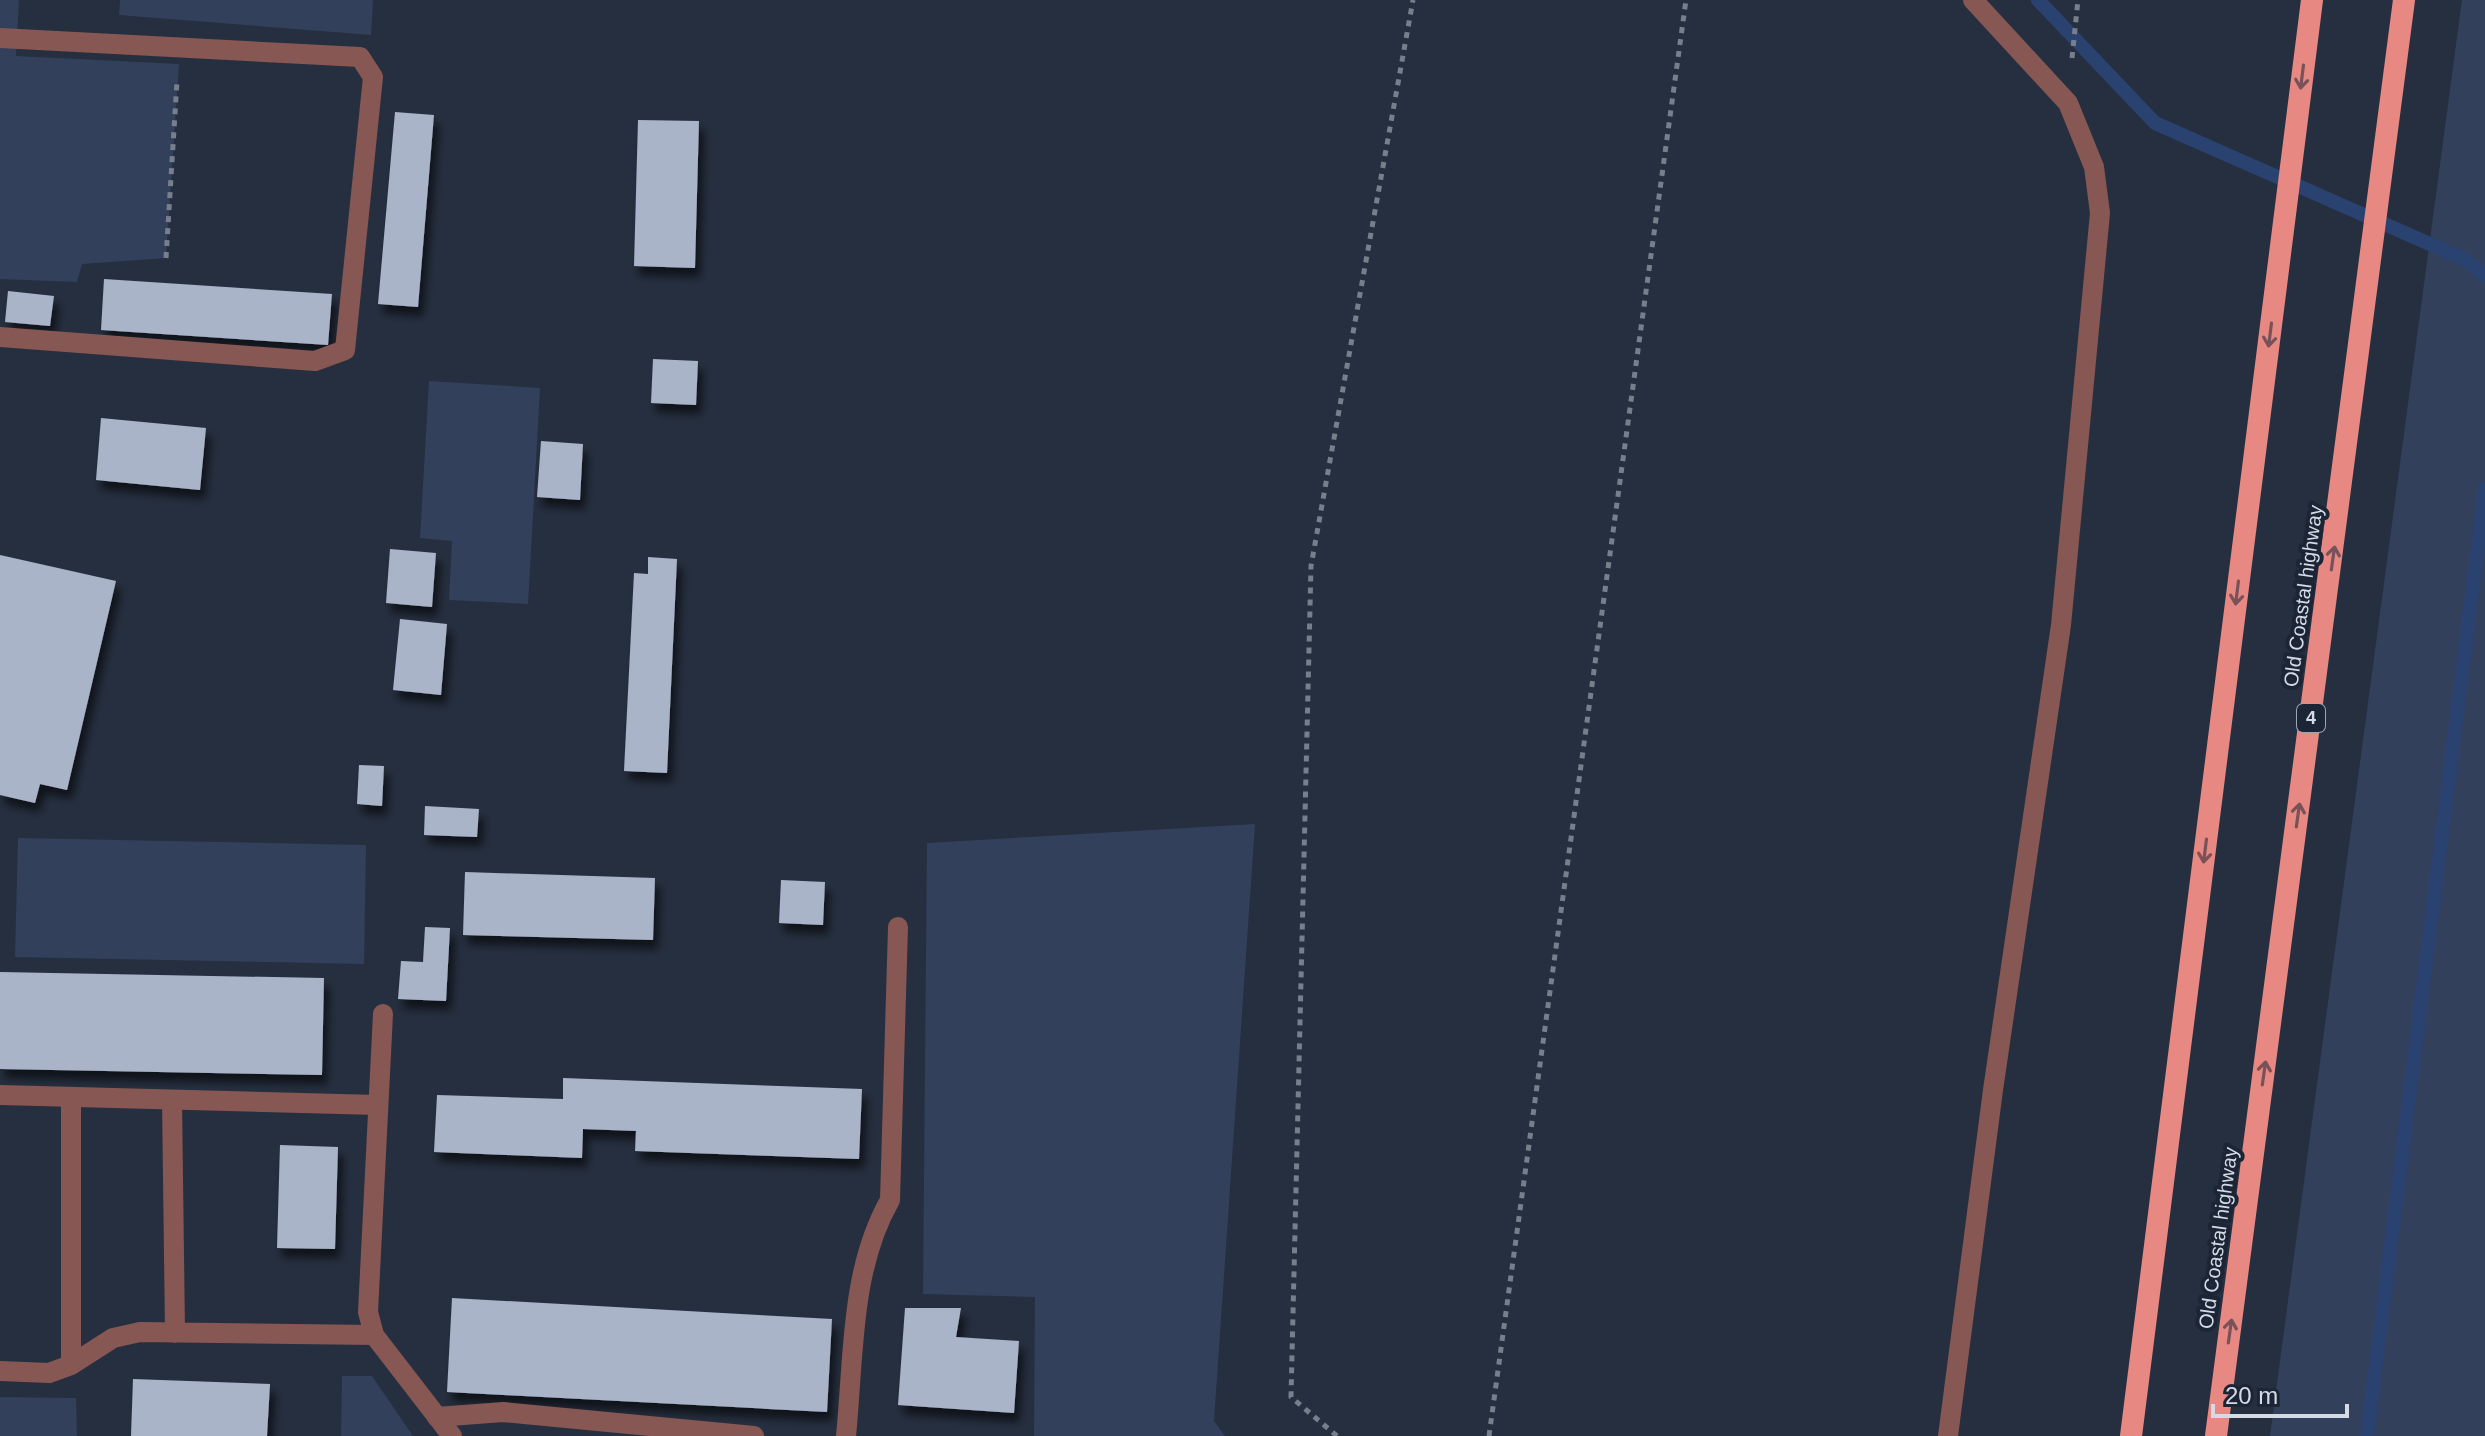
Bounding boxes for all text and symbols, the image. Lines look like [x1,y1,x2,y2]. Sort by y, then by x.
one-way arrow [2294,64,2309,89]
one-way arrow [2262,321,2277,348]
street label: Old Coastal highway [2279,504,2327,688]
one-way arrow [2326,546,2341,571]
one-way arrow [2229,580,2244,605]
road number: 4 [2297,704,2325,732]
one-way arrow [2291,803,2306,829]
one-way arrow [2197,837,2212,864]
one-way arrow [2257,1061,2272,1086]
street label: Old Coastal highway [2194,1146,2242,1330]
one-way arrow [2223,1319,2238,1344]
scale bar [2213,1368,2347,1418]
text: 20 m [2225,1382,2278,1409]

